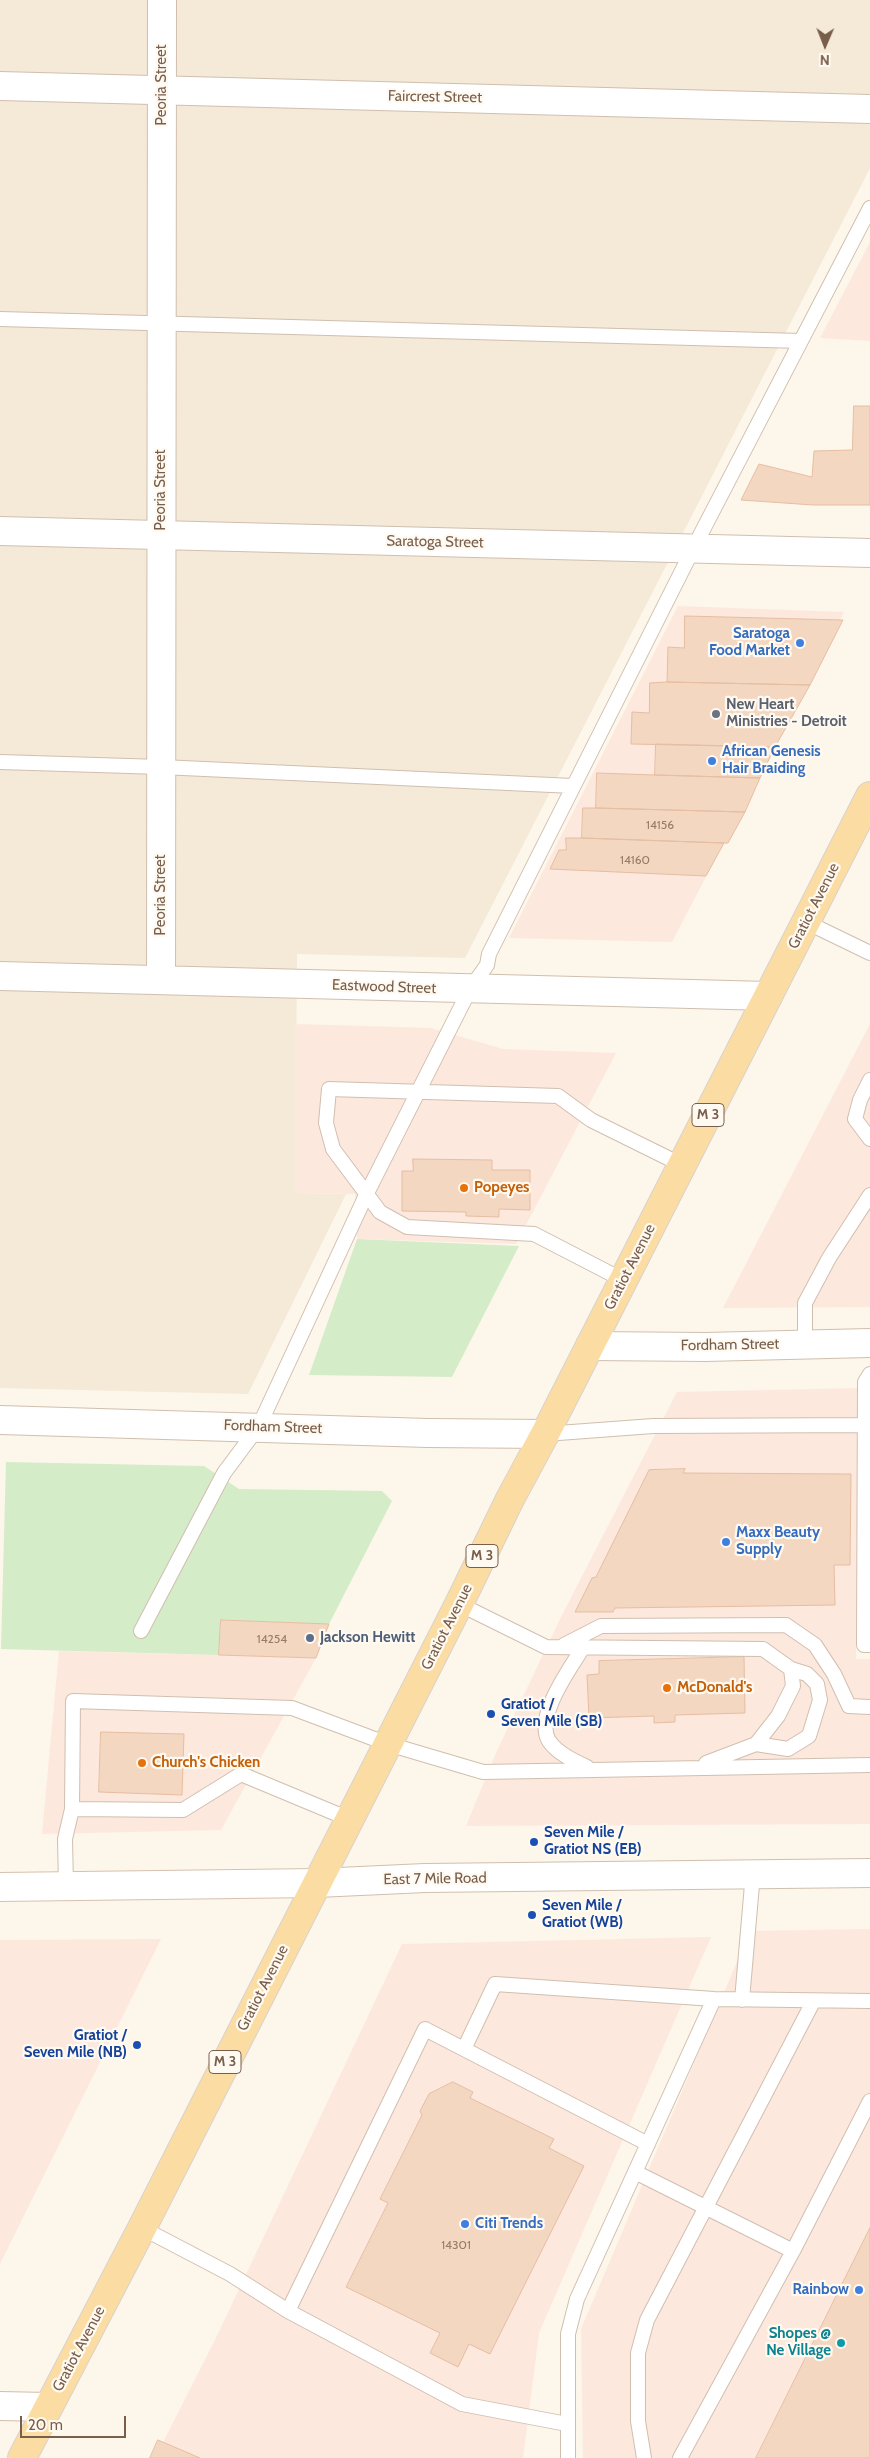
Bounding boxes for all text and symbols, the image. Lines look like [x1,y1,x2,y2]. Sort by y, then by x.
north arrow [800,20,850,70]
street label: Peoria Street [153,44,171,126]
text: N [820,51,830,69]
street label: Faircrest Street [388,87,482,107]
street label: Peoria Street [152,449,170,531]
street label: Saratoga Street [386,532,484,552]
place label: Saratoga Food Market [709,625,790,660]
marker: Saratoga Food Market [794,637,806,649]
place label: New Heart Ministries - Detroit [726,696,847,731]
marker: New Heart Ministries - Detroit [710,708,722,720]
place label: African Genesis Hair Braiding [722,743,821,778]
marker: African Genesis Hair Braiding [706,755,718,767]
house number: 14156 [646,818,674,832]
house number: 14160 [620,853,650,867]
street label: Peoria Street [152,854,170,936]
street label: Gratiot Avenue [785,860,843,952]
street label: Eastwood Street [332,976,436,998]
road number: M 3 [692,1104,724,1126]
place label: Popeyes [474,1179,529,1197]
marker: Popeyes [458,1182,470,1194]
street label: Gratiot Avenue [601,1221,659,1313]
street label: Fordham Street [680,1335,780,1355]
street label: Fordham Street [223,1416,323,1438]
place label: Maxx Beauty Supply [736,1524,820,1559]
marker: Maxx Beauty Supply [720,1536,732,1548]
road number: M 3 [466,1544,498,1568]
street label: Gratiot Avenue [418,1581,476,1673]
place label: Jackson Hewitt [320,1629,415,1647]
house number: 14254 [257,1632,287,1646]
marker: Jackson Hewitt [304,1632,316,1644]
place label: McDonald's [677,1679,752,1697]
marker: McDonald's [661,1682,673,1694]
place label: Gratiot / Seven Mile (SB) [501,1696,602,1731]
marker: Gratiot / Seven Mile (SB) [485,1708,497,1720]
place label: Church's Chicken [152,1754,260,1772]
marker: Church's Chicken [136,1757,148,1769]
place label: Seven Mile / Gratiot NS (EB) [544,1824,642,1859]
marker: Seven Mile / Gratiot NS (EB) [528,1836,540,1848]
street label: East 7 Mile Road [383,1869,487,1889]
place label: Seven Mile / Gratiot (WB) [542,1897,623,1932]
marker: Seven Mile / Gratiot (WB) [526,1909,538,1921]
street label: Gratiot Avenue [234,1942,292,2034]
place label: Gratiot / Seven Mile (NB) [24,2027,127,2062]
marker: Gratiot / Seven Mile (NB) [131,2039,143,2051]
road number: M 3 [209,2050,241,2074]
place label: Citi Trends [475,2215,543,2233]
marker: Citi Trends [459,2218,471,2230]
house number: 14301 [441,2238,471,2252]
place label: Rainbow [792,2281,849,2299]
marker: Rainbow [853,2284,865,2296]
street label: Gratiot Avenue [49,2303,109,2395]
place label: Shopes @ Ne Village [766,2325,831,2360]
marker: Shopes @ Ne Village [835,2337,847,2349]
scale bar [22,2406,129,2438]
text: 20 m [28,2416,63,2434]

